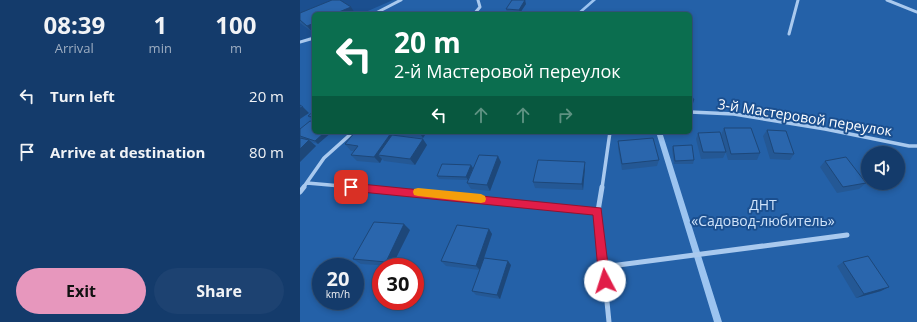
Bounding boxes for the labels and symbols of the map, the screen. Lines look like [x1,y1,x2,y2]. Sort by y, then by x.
street label: 3-й Мастеровой переулок [716,94,894,140]
pin [334,170,368,204]
park label: ДНТ «Садовод-любитель» [691,195,835,230]
speed limit sign: 30 [372,258,424,310]
position arrow [584,260,626,302]

